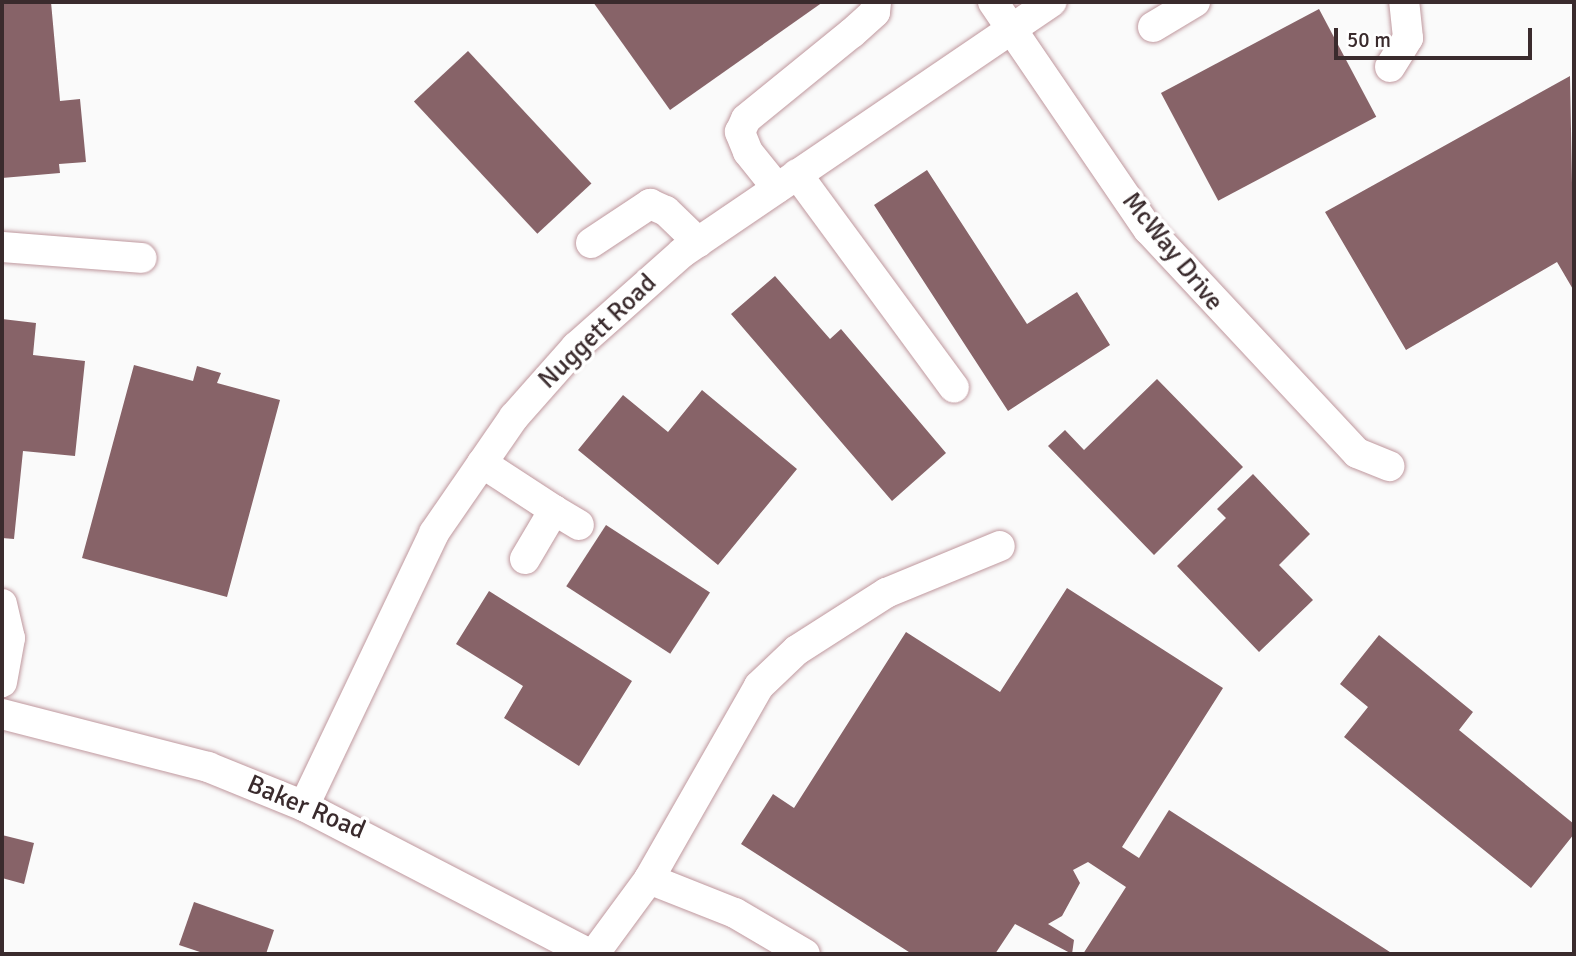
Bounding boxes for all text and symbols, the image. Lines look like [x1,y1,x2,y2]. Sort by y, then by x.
scale bar [1338,14,1536,58]
text: 50 m [1347,27,1391,53]
street label: McWay Drive [1115,187,1229,317]
street label: Nuggett Road [533,268,663,396]
street label: Baker Road [242,769,370,847]

